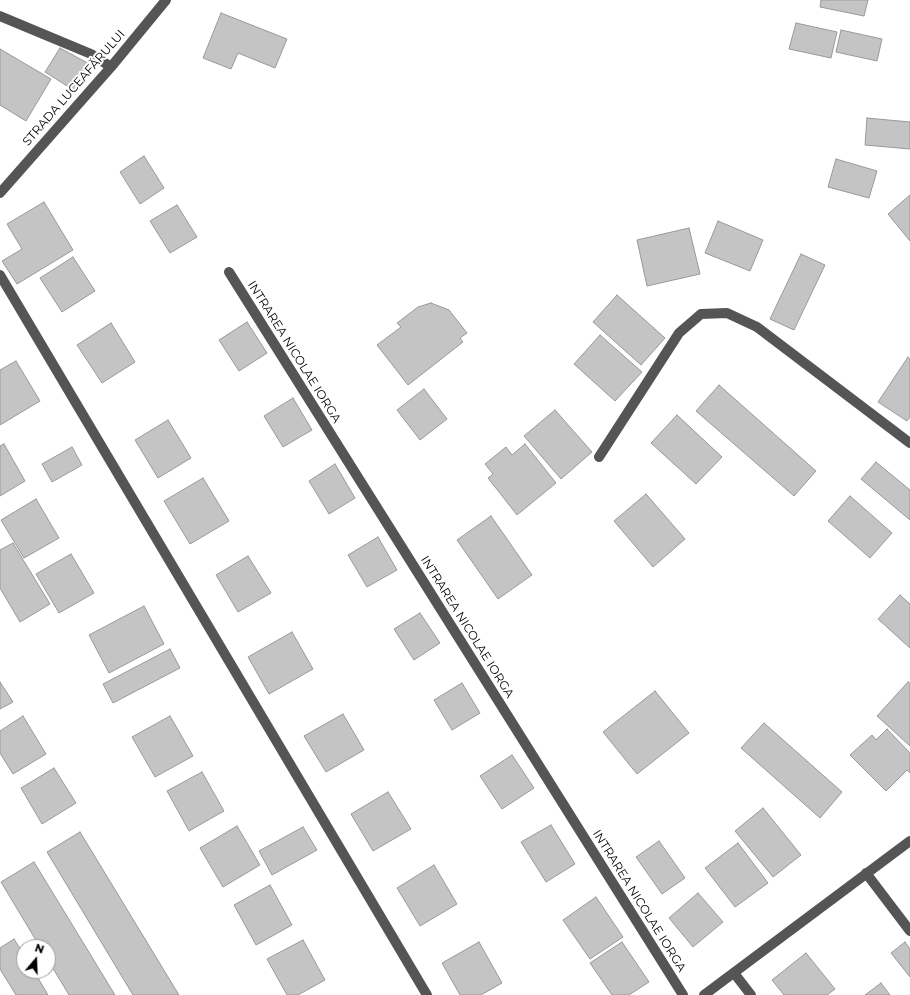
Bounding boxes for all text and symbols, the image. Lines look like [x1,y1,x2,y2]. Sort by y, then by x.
street label: STRADA LUCEAFĂRULUI [20,27,128,149]
street label: INTRAREA NICOLAE IORGA [244,278,344,426]
street label: INTRAREA NICOLAE IORGA [417,553,517,701]
street label: INTRAREA NICOLAE IORGA [589,827,689,975]
north arrow [16,939,56,979]
text: N [33,941,46,957]

